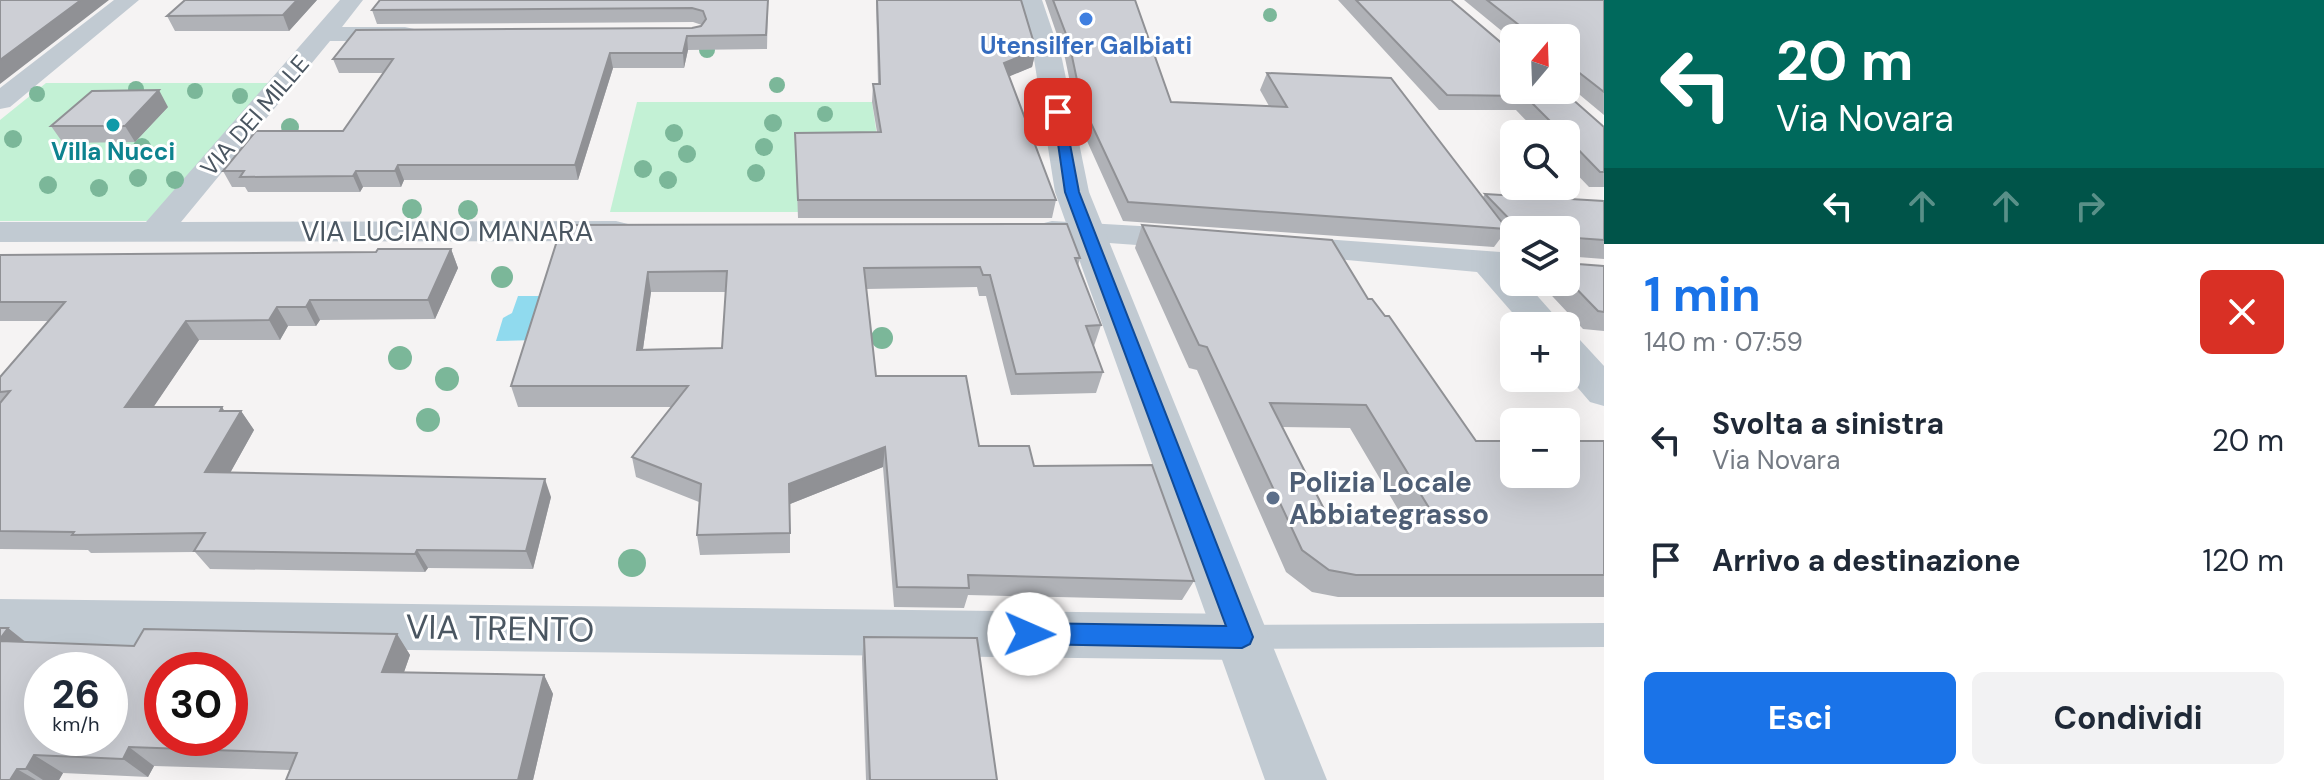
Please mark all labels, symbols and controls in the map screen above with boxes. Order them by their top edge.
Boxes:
marker: Utensilfer Galbiati [1077,10,1095,28]
north arrow [1500,24,1580,104]
map controls [1500,24,1580,488]
text: 20 m [1776,24,1913,97]
place label: Utensilfer Galbiati [980,30,1192,61]
icon: left [1644,32,1748,136]
street label: VIA DEI MILLE [193,49,316,183]
pin [1024,78,1092,146]
icon: arrive [1036,90,1080,134]
text: Via Novara [1776,95,1954,142]
marker: Villa Nucci [104,116,122,134]
button: search [1500,120,1580,200]
place label: Villa Nucci [51,136,175,167]
icon: left [1816,184,1860,228]
icon: ahead [1900,184,1944,228]
icon: ahead [1984,184,2028,228]
icon: right [2068,184,2112,228]
street label: VIA LUCIANO MANARA [301,213,593,250]
button: layers [1500,216,1580,296]
text: 1 min [1644,263,1761,326]
button: close [2200,270,2284,354]
button: + [1500,312,1580,392]
text: 140 m · 07:59 [1644,325,1803,359]
text: Svolta a sinistra [1712,404,1944,443]
button: − [1500,408,1580,488]
icon: left [1644,418,1688,462]
text: 20 m [2212,421,2284,460]
text: Via Novara [1712,443,1840,477]
place label: Polizia Locale Abbiategrasso [1289,464,1489,533]
marker: Polizia Locale Abbiategrasso [1264,489,1282,507]
icon: arrive [1644,538,1688,582]
text: Arrivo a destinazione [1712,541,2021,580]
text: 120 m [2202,541,2284,580]
position arrow [987,592,1071,676]
street label: VIA TRENTO [405,604,595,653]
speed limit sign: 30 [144,652,248,756]
text: 26 [52,668,100,720]
button: Esci [1644,672,1956,764]
button: Condividi [1972,672,2284,764]
text: km/h [52,711,100,737]

